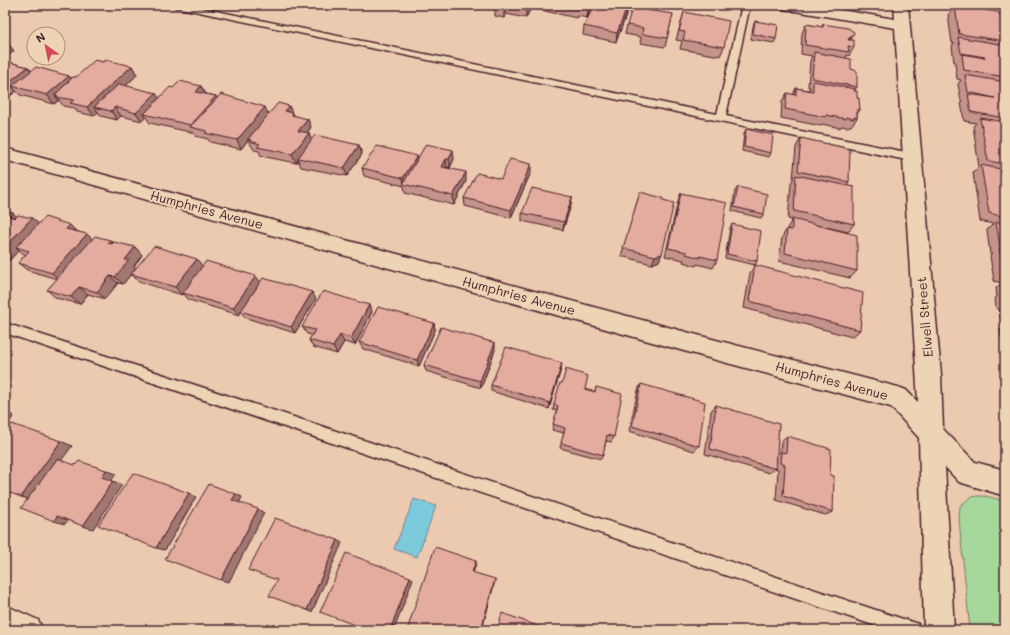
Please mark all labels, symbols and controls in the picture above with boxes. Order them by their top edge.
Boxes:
north arrow [26,26,66,66]
text: N [33,29,48,46]
street label: Humphries Avenue [149,186,265,232]
street label: Humphries Avenue [461,272,577,318]
street label: Elwell Street [912,276,936,358]
street label: Humphries Avenue [774,357,890,403]

